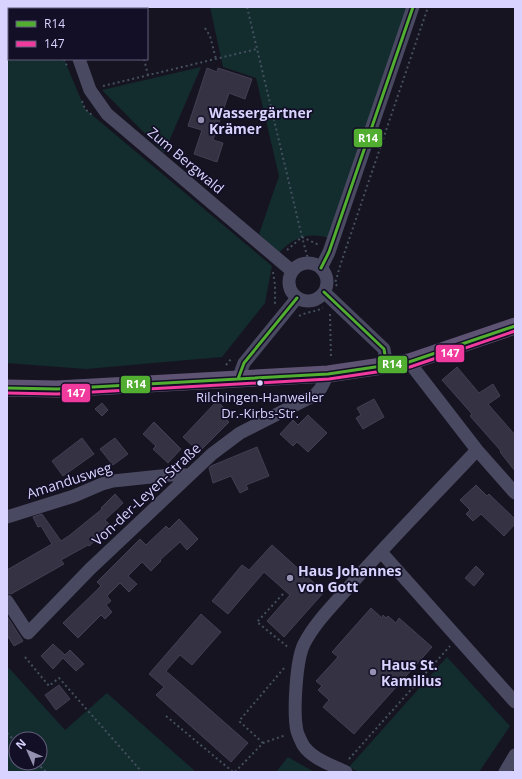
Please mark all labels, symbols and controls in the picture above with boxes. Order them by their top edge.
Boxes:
legend [8,8,148,60]
text: R14 [44,15,65,32]
text: 147 [44,35,65,52]
place label: Wassergärtner Krämer [209,103,313,138]
marker: Wassergärtner Krämer [196,115,206,125]
street label: Zum Bergwald [144,122,228,198]
line badge: R14 [353,128,383,148]
text: R14 [358,130,379,145]
line badge: 147 [435,344,465,363]
text: 147 [441,345,459,360]
line badge: R14 [377,355,408,374]
text: R14 [382,356,403,371]
line badge: R14 [120,375,151,394]
text: R14 [126,376,147,391]
marker: Rilchingen-Hanweiler Dr.-Kirbs-Str. [255,378,265,388]
line badge: 147 [61,383,91,403]
text: 147 [67,385,85,400]
place label: Rilchingen-Hanweiler Dr.-Kirbs-Str. [196,388,325,422]
street label: Von-der-Leyen-Straße [87,438,205,550]
street label: Amandusweg [24,457,114,503]
place label: Haus Johannes von Gott [298,561,402,596]
marker: Haus Johannes von Gott [285,573,295,583]
place label: Haus St. Kamilius [381,655,442,690]
marker: Haus St. Kamilius [368,667,378,677]
north arrow [8,731,48,771]
text: N [12,735,29,752]

